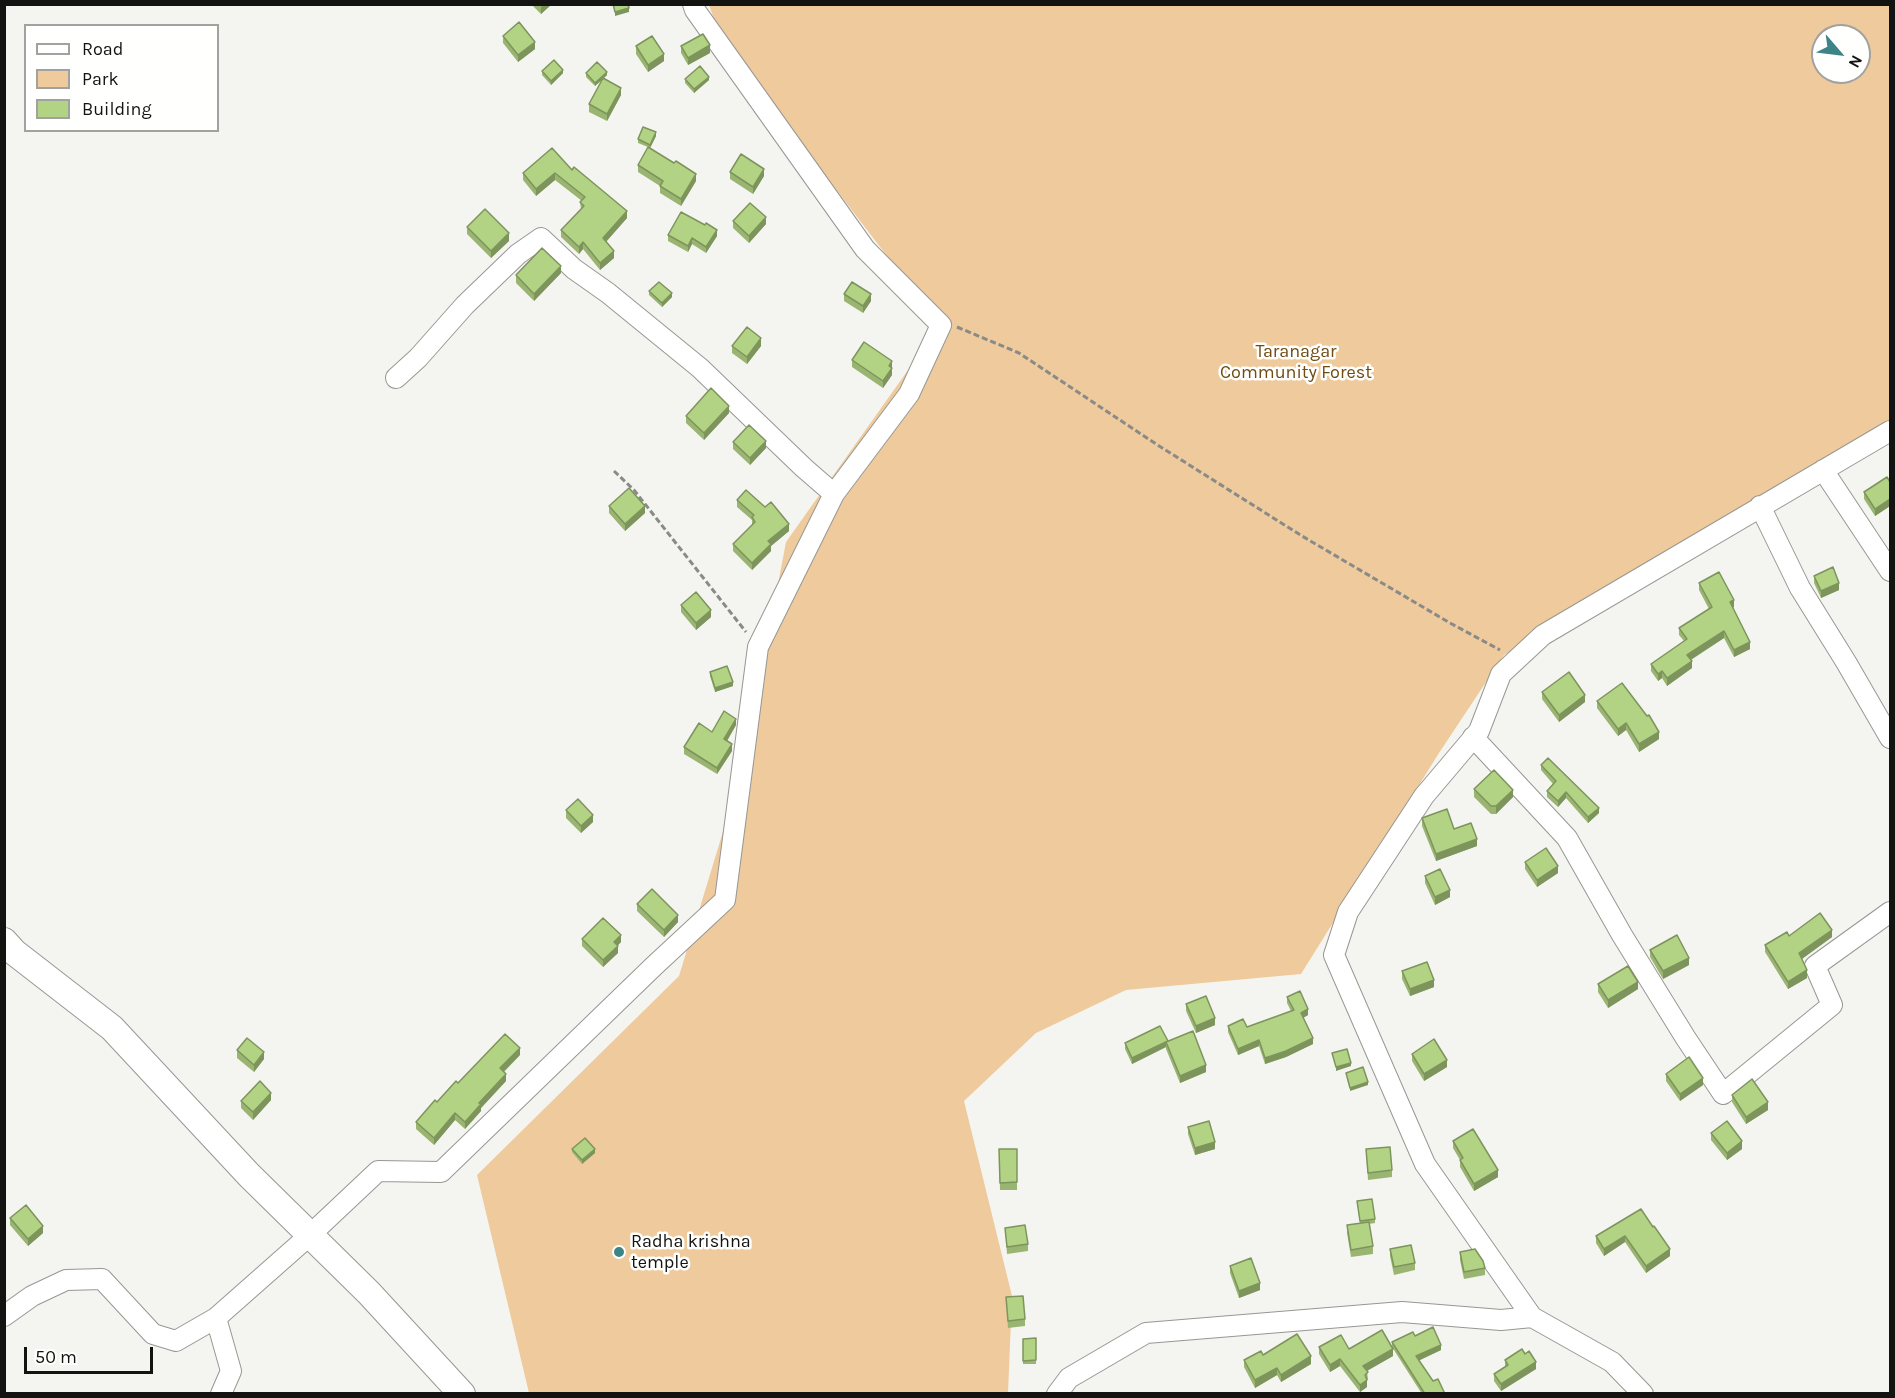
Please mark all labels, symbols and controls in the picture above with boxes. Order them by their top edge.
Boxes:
legend [24,24,219,132]
north arrow [1811,24,1871,84]
text: Road [82,38,123,60]
text: N [1844,52,1867,71]
text: Park [82,68,119,90]
text: Building [82,98,152,120]
park label: Taranagar Community Forest [1220,341,1372,384]
place label: Radha krishna temple [631,1231,751,1274]
marker: Radha krishna temple [612,1245,626,1259]
scale bar [27,1335,156,1373]
text: 50 m [35,1346,77,1368]

